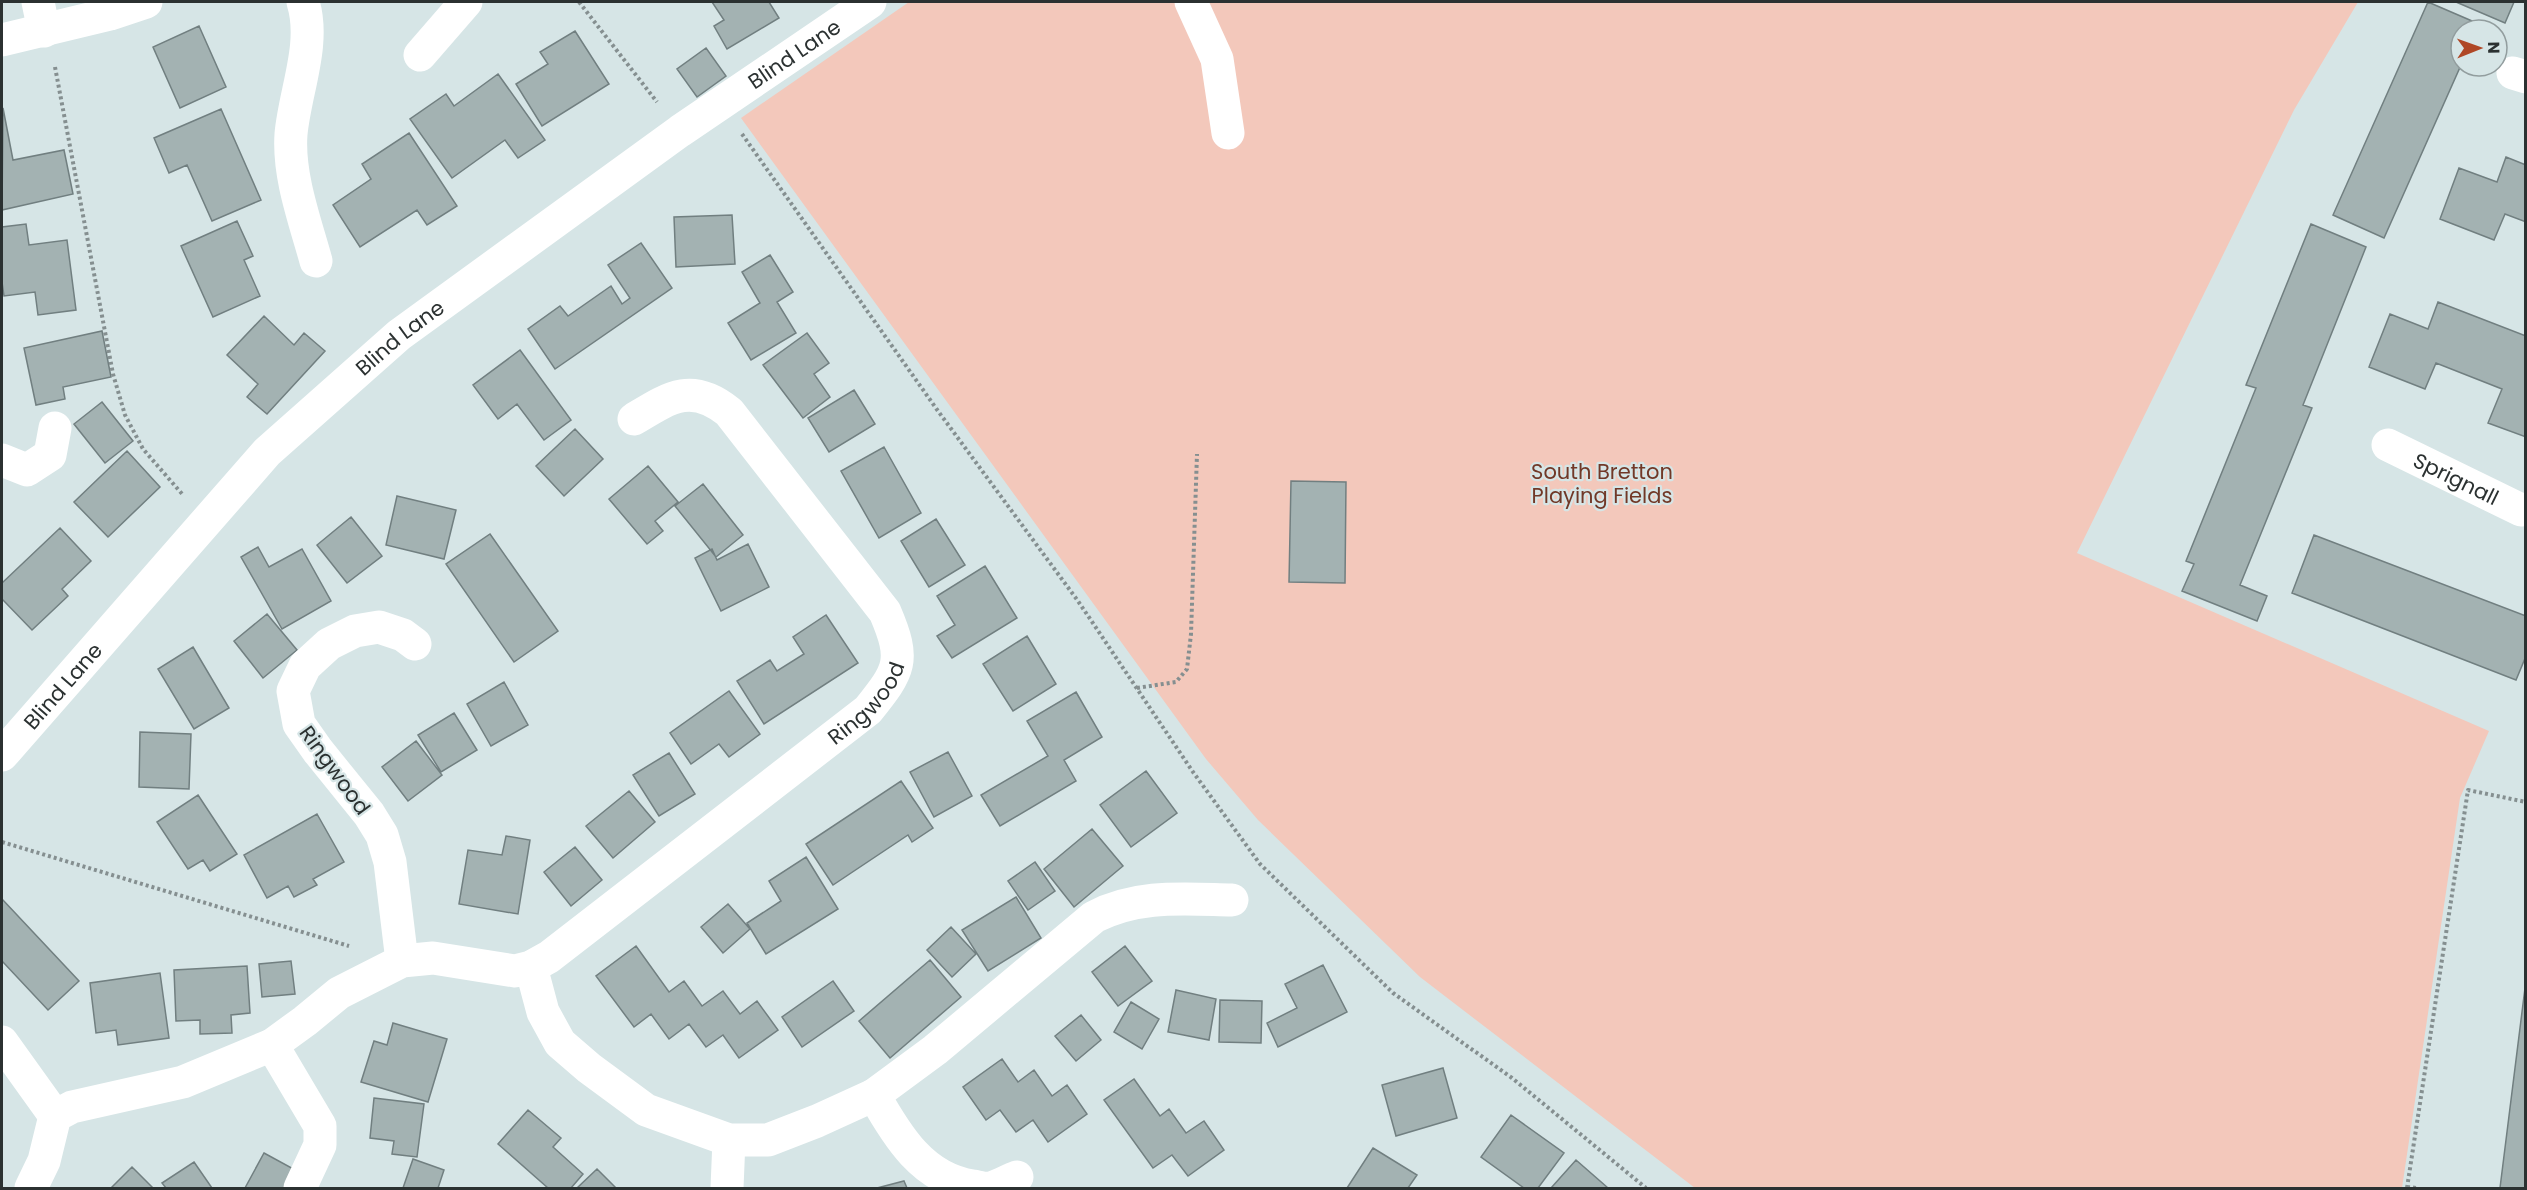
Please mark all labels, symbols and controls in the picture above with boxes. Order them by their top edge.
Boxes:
street label: Blind Lane [742,12,846,95]
north arrow [2449,18,2509,78]
text: N [2482,42,2505,54]
street label: Blind Lane [349,293,450,382]
street label: Sprignall [2409,445,2504,512]
park label: South Bretton Playing Fields [1531,457,1673,510]
street label: Blind Lane [17,636,108,735]
street label: Ringwood [821,658,911,751]
street label: Ringwood [293,719,377,821]

